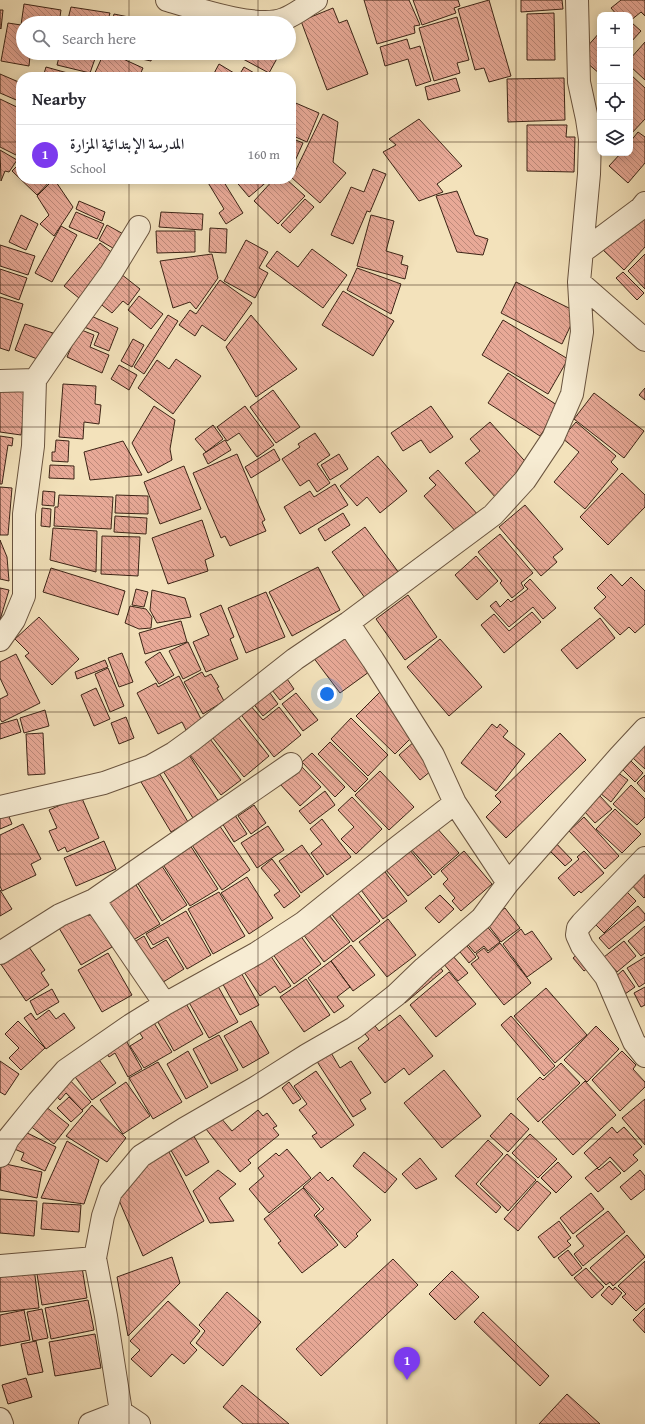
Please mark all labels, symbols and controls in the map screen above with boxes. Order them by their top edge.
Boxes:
map controls [597,12,633,156]
button: + [597,12,633,48]
search box [16,16,296,60]
icon: search [30,27,52,49]
text: Search here [62,28,136,49]
button: − [597,48,633,84]
button: locate [597,84,633,120]
text: Nearby [32,86,86,111]
button: layers [597,120,633,156]
text: المدرسة الإبتدائية المزارة [70,133,184,154]
text: 1 [42,145,48,164]
text: 160 m [248,145,280,164]
text: School [70,159,106,178]
your location [317,684,337,704]
pin: 1 [394,1347,420,1380]

